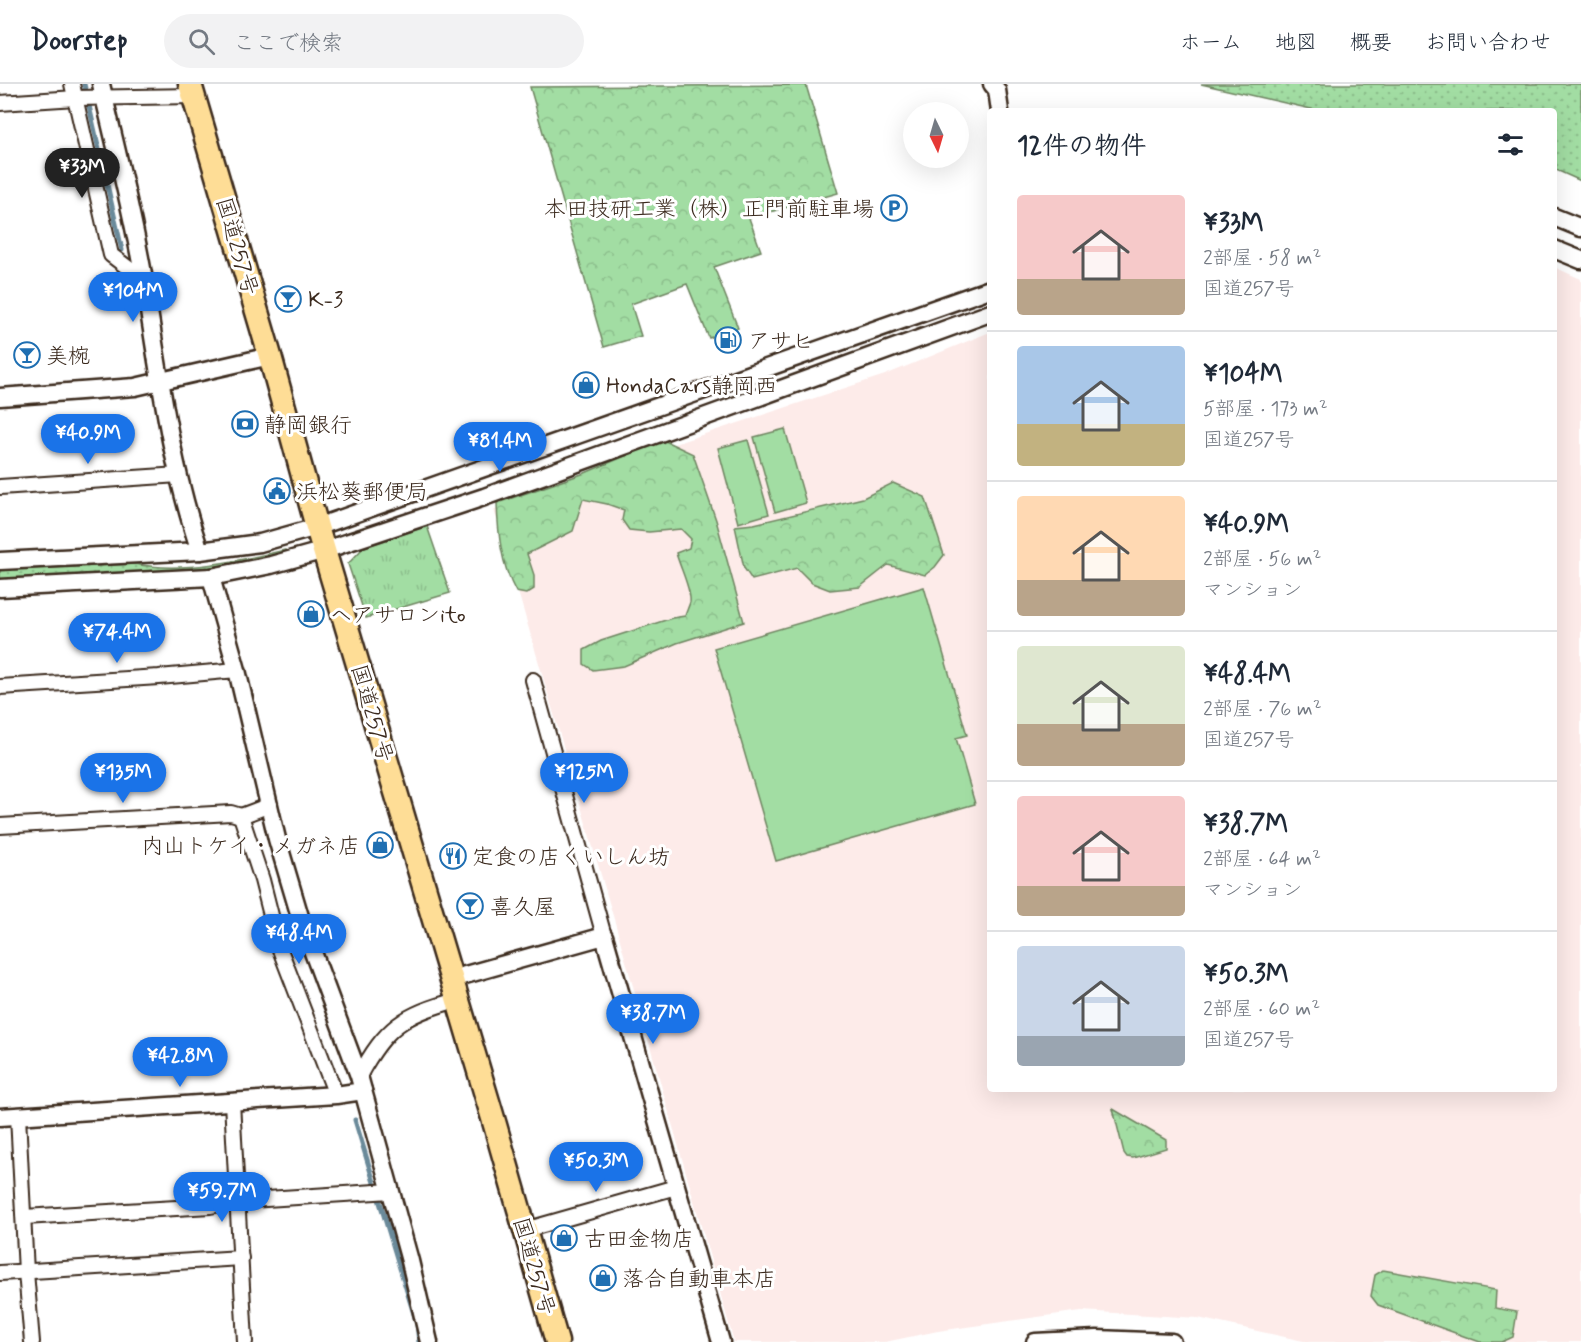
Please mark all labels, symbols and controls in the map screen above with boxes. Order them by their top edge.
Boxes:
search box [164,14,584,68]
text: Doorstep [30,23,128,60]
icon: search [185,25,218,58]
text: ホーム [1180,29,1242,57]
text: 地図 [1275,29,1317,57]
text: 概要 [1350,29,1392,57]
text: お問い合わせ [1425,29,1551,57]
text: ここで検索 [233,30,343,58]
north arrow [903,102,969,168]
map controls [903,102,969,168]
icon: filters [1494,128,1527,161]
text: 12件の物件 [1017,130,1146,164]
pin: ¥33M [46,148,118,199]
text: ¥33M [59,154,105,181]
parking icon: 本田技研工業（株）正門前駐車場 [879,193,909,223]
street label: 国道257号 [209,194,263,299]
place label: 本田技研工業（株）正門前駐車場 [544,196,874,224]
text: ¥33M [1203,207,1264,241]
icon: home [1065,219,1137,291]
text: 2部屋 · 58 m² [1203,245,1321,272]
pin: ¥104M [91,272,175,323]
text: 国道257号 [1203,276,1295,303]
text: ¥104M [102,278,164,305]
bar icon: K-3 [273,284,303,314]
place label: K-3 [308,287,343,315]
fuel station icon: アサヒ [713,325,743,355]
place label: アサヒ [748,328,814,356]
bar icon: 美椀 [12,340,42,370]
place label: 美椀 [46,343,90,371]
text: ¥104M [1203,358,1283,392]
shop icon: HondaCars静岡西 [571,370,601,400]
icon: home [1065,370,1137,442]
place label: HondaCars静岡西 [606,373,777,401]
text: 5部屋 · 173 m² [1203,396,1328,423]
bank icon: 静岡銀行 [230,409,260,439]
place label: 静岡銀行 [264,412,352,440]
pin: ¥40.9M [39,414,137,465]
text: ¥40.9M [55,420,121,447]
pin: ¥81.4M [451,422,549,473]
text: 国道257号 [1203,427,1295,454]
text: ¥81.4M [468,428,532,455]
public building icon: 浜松葵郵便局 [262,476,292,506]
place label: 浜松葵郵便局 [296,479,428,507]
text: ¥40.9M [1203,508,1289,542]
icon: home [1065,520,1137,592]
text: 2部屋 · 56 m² [1203,546,1321,573]
text: マンション [1203,577,1302,604]
shop icon: ヘアサロンito [296,599,326,629]
place label: ヘアサロンito [330,602,466,630]
pin: ¥74.4M [68,613,166,664]
text: ¥74.4M [82,619,152,646]
text: ¥48.4M [1203,658,1291,692]
street label: 国道257号 [344,661,398,766]
icon: home [1065,670,1137,742]
text: 2部屋 · 76 m² [1203,696,1322,723]
text: 国道257号 [1203,727,1295,754]
pin: ¥135M [81,753,165,804]
pin: ¥125M [542,753,626,804]
text: ¥135M [94,759,152,786]
text: ¥125M [554,759,614,786]
text: ¥38.7M [1203,808,1288,842]
icon: home [1065,820,1137,892]
shop icon: 内山トケイ・メガネ店 [365,830,395,860]
place label: 内山トケイ・メガネ店 [141,833,360,861]
restaurant icon: 定食の店くいしん坊 [438,841,468,871]
place label: 定食の店くいしん坊 [472,844,670,872]
text: 2部屋 · 64 m² [1203,846,1321,873]
text: マンション [1203,877,1302,904]
bar icon: 喜久屋 [455,891,485,921]
place label: 喜久屋 [490,894,556,922]
pin: ¥48.4M [250,914,348,965]
text: ¥48.4M [265,920,333,947]
text: ¥50.3M [1203,958,1288,992]
icon: home [1065,970,1137,1042]
pin: ¥38.7M [604,994,702,1045]
text: 2部屋 · 60 m² [1203,996,1320,1023]
text: ¥38.7M [620,1000,686,1027]
text: 国道257号 [1203,1027,1295,1054]
pin: ¥42.8M [131,1037,229,1088]
text: ¥42.8M [147,1043,213,1070]
pin: ¥50.3M [547,1142,645,1193]
text: ¥50.3M [563,1148,629,1175]
pin: ¥59.7M [173,1172,271,1223]
text: ¥59.7M [187,1178,257,1205]
street label: 国道257号 [506,1214,560,1319]
shop icon: 古田金物店 [549,1223,579,1253]
place label: 古田金物店 [584,1226,694,1254]
shop icon: 落合自動車本店 [588,1263,618,1293]
place label: 落合自動車本店 [622,1266,776,1294]

